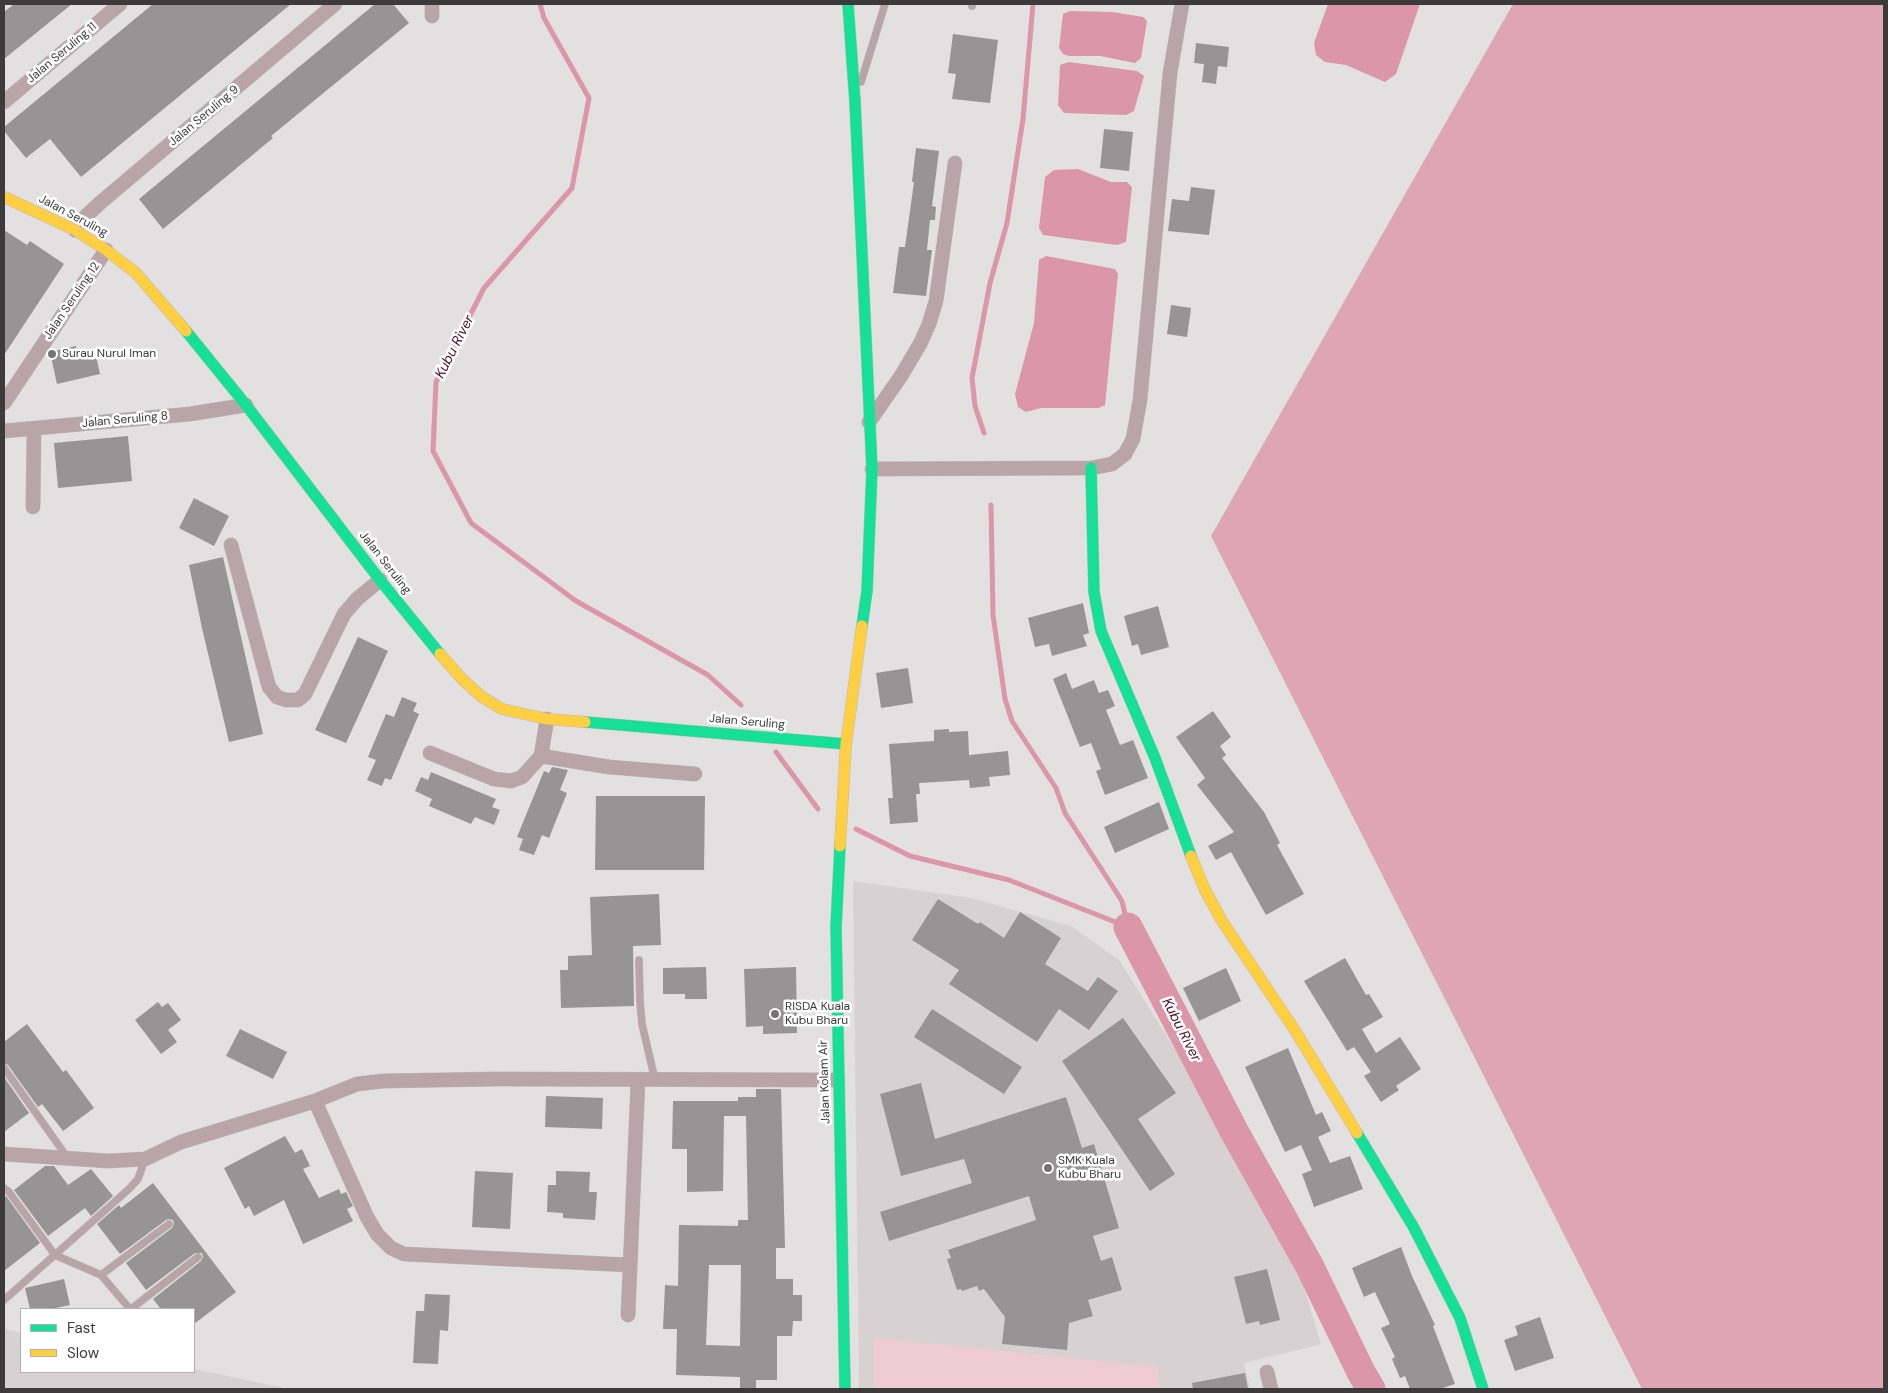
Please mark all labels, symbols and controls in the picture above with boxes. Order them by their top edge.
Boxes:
street label: Jalan Seruling 11 [24,20,100,86]
street label: Jalan Seruling 9 [166,83,242,149]
street label: Jalan Seruling [36,192,110,240]
street label: Jalan Seruling 12 [41,260,103,342]
water label: Kubu River [432,313,478,381]
place label: Surau Nurul Iman [62,347,156,361]
marker: Surau Nurul Iman [46,348,58,360]
street label: Jalan Seruling 8 [81,409,169,431]
street label: Jalan Seruling [356,529,414,597]
street label: Jalan Seruling [708,712,786,732]
water label: Kubu River [1158,996,1204,1064]
place label: RISDA Kuala Kubu Bharu [785,1000,850,1028]
marker: RISDA Kuala Kubu Bharu [769,1008,781,1020]
street label: Jalan Kolam Air [816,1040,834,1124]
place label: SMK Kuala Kubu Bharu [1058,1154,1121,1182]
marker: SMK Kuala Kubu Bharu [1042,1162,1054,1174]
legend [20,1308,195,1373]
text: Fast [67,1318,96,1338]
text: Slow [67,1343,99,1363]

